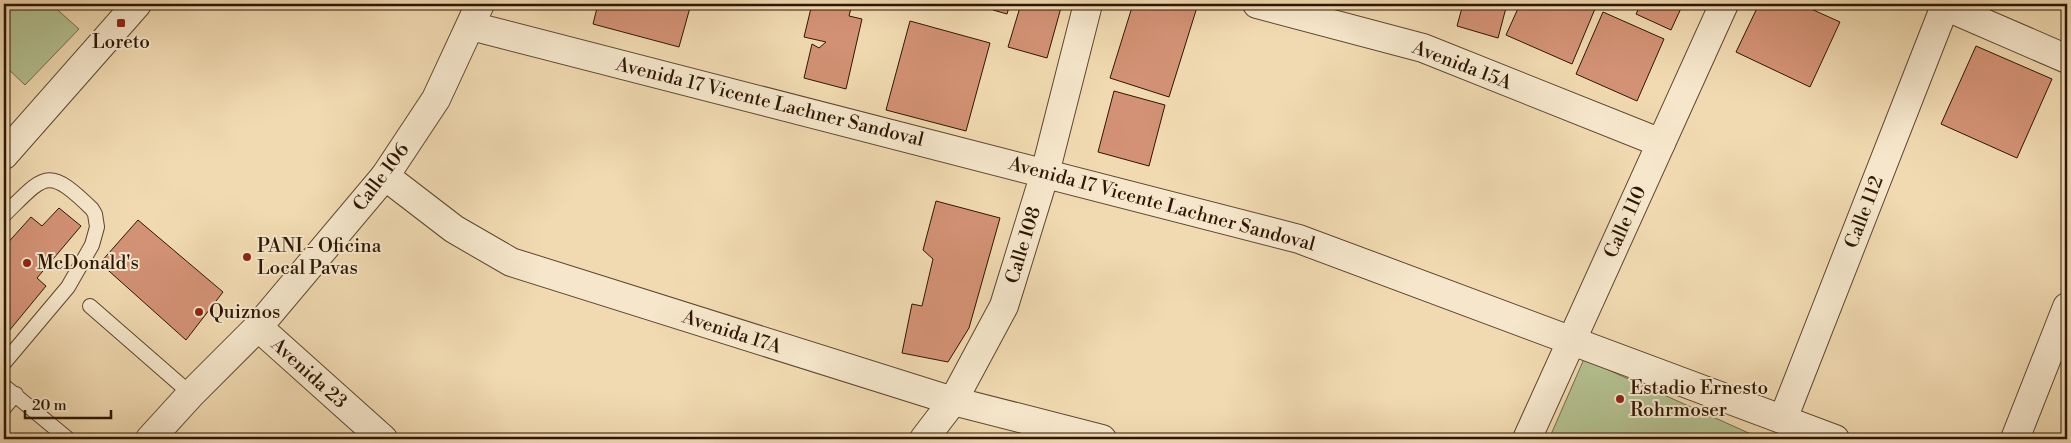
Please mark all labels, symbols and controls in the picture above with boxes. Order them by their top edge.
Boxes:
marker: Loreto [115,17,127,29]
place label: Loreto [92,30,150,54]
street label: Avenida 15A [1408,35,1516,95]
street label: Avenida 17 Vicente Lachner Sandoval [613,52,927,152]
street label: Calle 106 [348,138,414,216]
street label: Avenida 17 Vicente Lachner Sandoval [1005,151,1318,257]
street label: Calle 112 [1839,172,1889,252]
street label: Calle 110 [1598,182,1652,262]
street label: Calle 108 [1000,204,1046,286]
place label: PANI - Oficina Local Pavas [257,234,382,280]
place label: McDonald's [37,251,139,275]
marker: PANI - Oficina Local Pavas [241,251,253,263]
marker: McDonald's [21,257,33,269]
place label: Quiznos [209,300,280,324]
street label: Avenida 17A [679,304,785,360]
marker: Quiznos [193,306,205,318]
street label: Avenida 23 [265,332,352,413]
place label: Estadio Ernesto Rohrmoser [1630,376,1768,422]
scale bar [25,388,111,420]
marker: Estadio Ernesto Rohrmoser [1614,393,1626,405]
text: 20 m [32,396,67,415]

